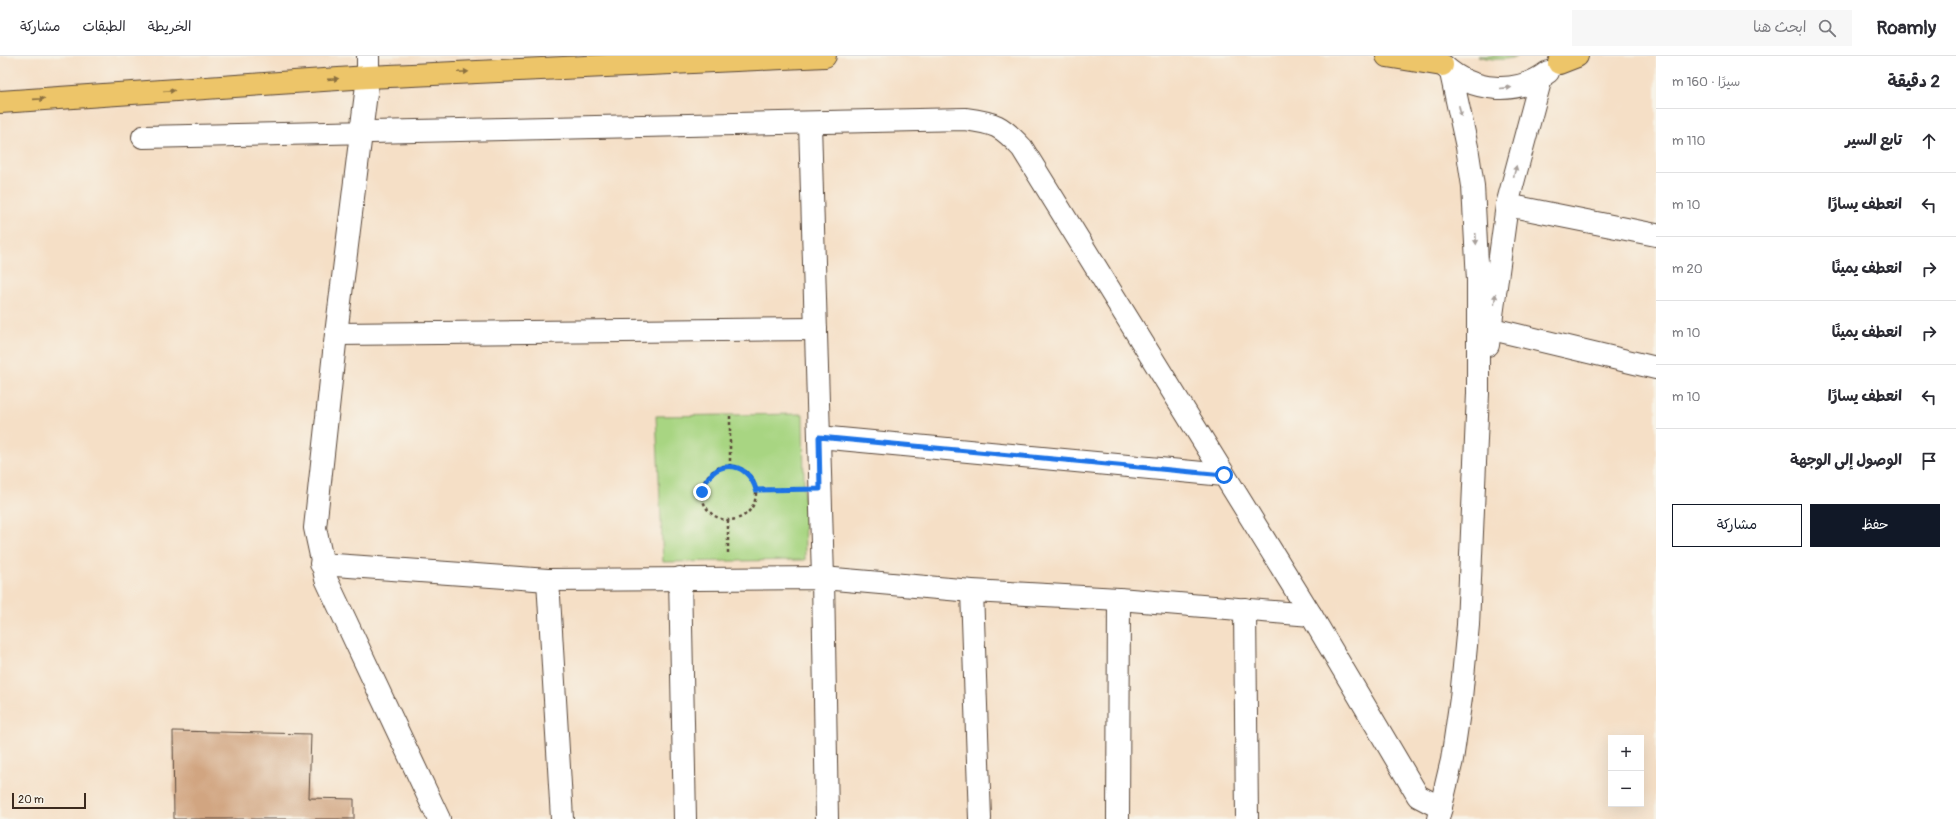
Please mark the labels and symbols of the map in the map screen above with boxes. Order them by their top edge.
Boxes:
one-way arrow [457,69,470,75]
one-way arrow [327,76,339,83]
one-way arrow [1500,85,1512,91]
one-way arrow [163,87,175,94]
one-way arrow [33,96,45,103]
one-way arrow [1457,104,1463,117]
one-way arrow [1512,165,1518,177]
one-way arrow [1472,233,1479,245]
one-way arrow [1492,293,1499,305]
route start [1215,466,1233,484]
route end [693,483,711,501]
scale bar [12,791,86,810]

